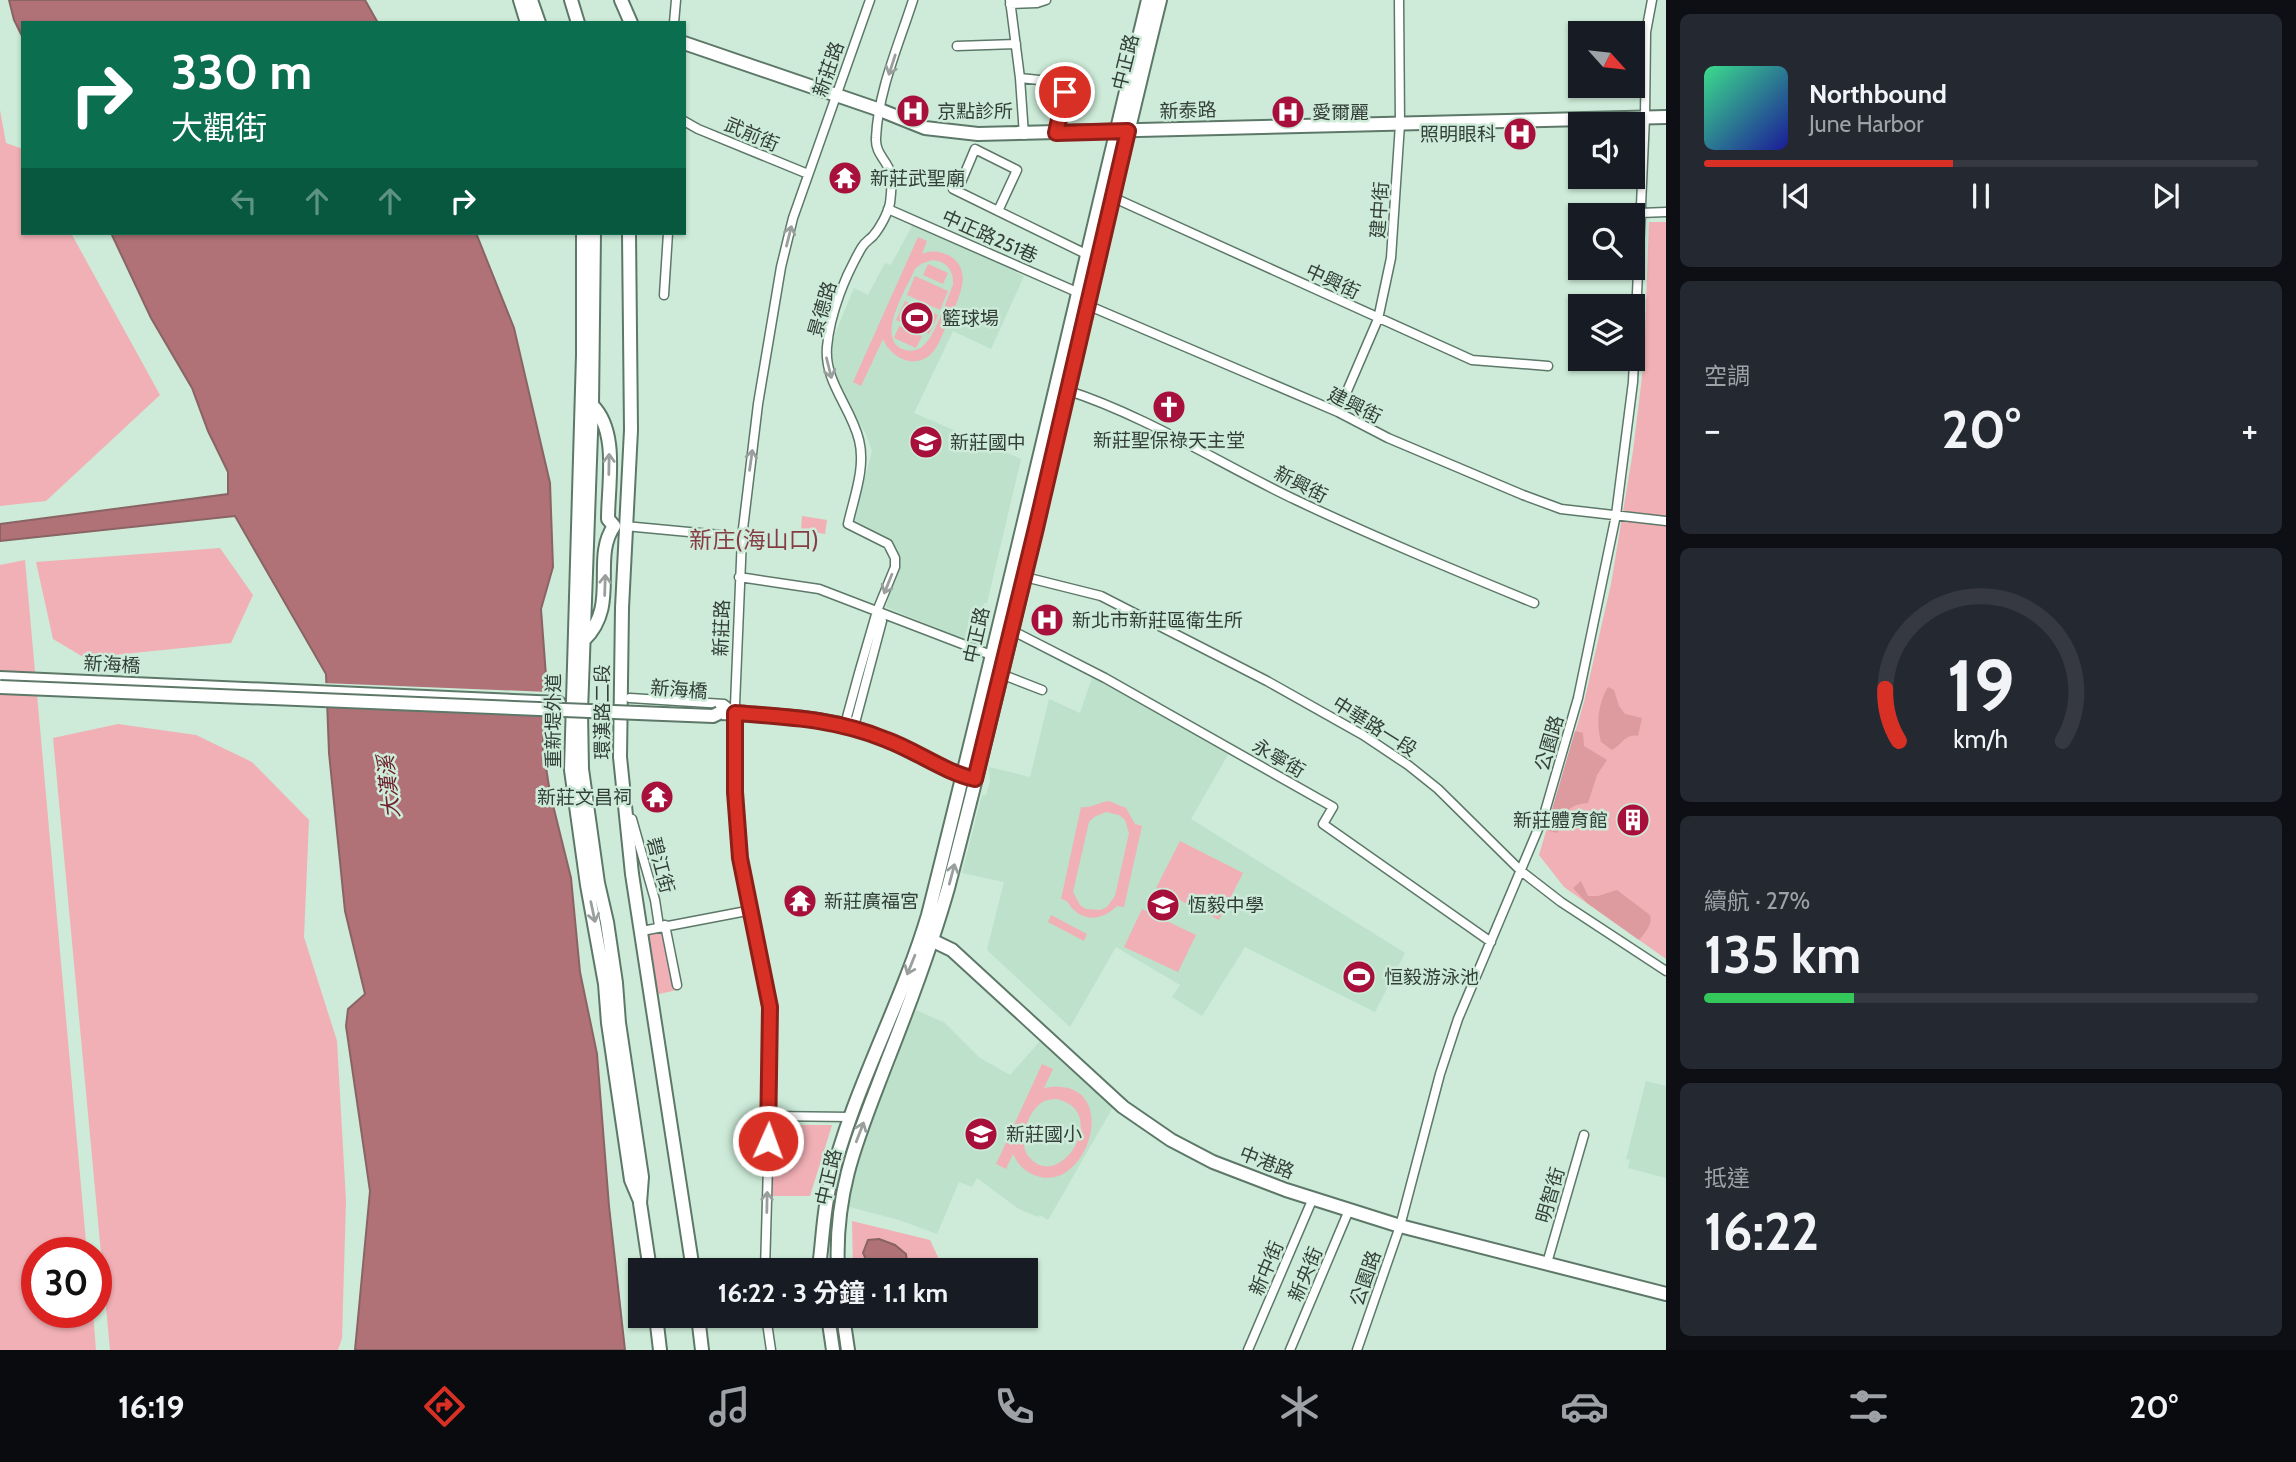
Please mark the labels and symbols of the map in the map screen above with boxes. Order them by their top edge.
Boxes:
north arrow [1568,21,1645,98]
street label: 中正路 [1107,32,1144,93]
street label: 新莊路 [808,38,849,100]
one-way arrow [885,54,898,76]
pin [1035,62,1095,122]
hospital icon: 京點診所 [894,92,932,130]
hospital icon: 愛爾麗 [1269,93,1307,131]
street label: 新泰路 [1159,98,1217,123]
place label: 京點診所 [937,100,1013,123]
place label: 愛爾麗 [1312,101,1369,124]
street label: 武前街 [721,113,783,156]
hospital icon: 照明眼科 [1501,115,1539,153]
place label: 照明眼科 [1420,123,1496,146]
temple icon: 新莊武聖廟 [826,159,864,197]
place label: 新莊武聖廟 [870,167,965,190]
street label: 建中街 [1366,181,1393,239]
street label: 中正路251巷 [938,205,1041,268]
one-way arrow [782,225,796,248]
street label: 中興街 [1302,259,1363,304]
street label: 景德路 [804,279,841,340]
sports icon: 籃球場 [898,299,936,337]
place label: 籃球場 [942,307,999,330]
one-way arrow [823,356,836,378]
street label: 建興街 [1324,383,1385,428]
church icon: 新莊聖保祿天主堂 [1150,388,1188,426]
school or university icon: 新莊國中 [907,423,945,461]
place label: 新莊聖保祿天主堂 [1093,429,1245,452]
place label: 新莊國中 [950,431,1026,454]
one-way arrow [745,449,758,472]
one-way arrow [602,453,616,476]
street label: 新興街 [1270,461,1331,508]
district label: 新庄(海山口) [689,526,819,554]
one-way arrow [880,573,893,595]
one-way arrow [598,574,611,597]
street label: 新莊路 [709,599,734,657]
hospital icon: 新北市新莊區衛生所 [1028,601,1066,639]
street label: 中正路 [959,605,994,665]
place label: 新北市新莊區衛生所 [1072,609,1243,632]
street label: 新海橋 [83,652,141,677]
street label: 環漢路二段 [591,664,614,760]
street label: 重新堤外道 [542,673,565,769]
street label: 新海橋 [650,676,708,703]
street label: 中華路一段 [1328,691,1421,761]
street label: 公園路 [1531,713,1568,774]
street label: 永寧街 [1248,734,1309,783]
water label: 大漢溪 [372,751,404,820]
temple icon: 新莊文昌祠 [638,778,676,816]
place label: 新莊文昌祠 [537,786,632,809]
building icon: 新莊體育館 [1614,801,1652,839]
place label: 新莊體育館 [1513,809,1608,832]
street label: 碧江街 [642,835,679,896]
one-way arrow [946,863,959,885]
temple icon: 新莊廣福宮 [781,882,819,920]
school or university icon: 恆毅中學 [1144,886,1182,924]
place label: 新莊廣福宮 [824,890,919,913]
place label: 恆毅中學 [1188,894,1264,917]
one-way arrow [586,900,600,923]
one-way arrow [903,953,916,975]
sports icon: 恒毅游泳池 [1340,958,1378,996]
place label: 恒毅游泳池 [1384,966,1479,989]
position arrow [731,1104,805,1178]
school or university icon: 新莊國小 [962,1115,1000,1153]
one-way arrow [855,1122,868,1143]
place label: 新莊國小 [1006,1123,1082,1146]
street label: 中港路 [1236,1142,1298,1183]
street label: 中正路 [811,1147,846,1207]
street label: 明智街 [1532,1165,1569,1226]
one-way arrow [760,1191,774,1214]
speed limit sign: 30 [21,1237,112,1328]
street label: 新中街 [1245,1237,1288,1299]
street label: 新央街 [1284,1243,1327,1305]
street label: 公園路 [1345,1247,1386,1309]

